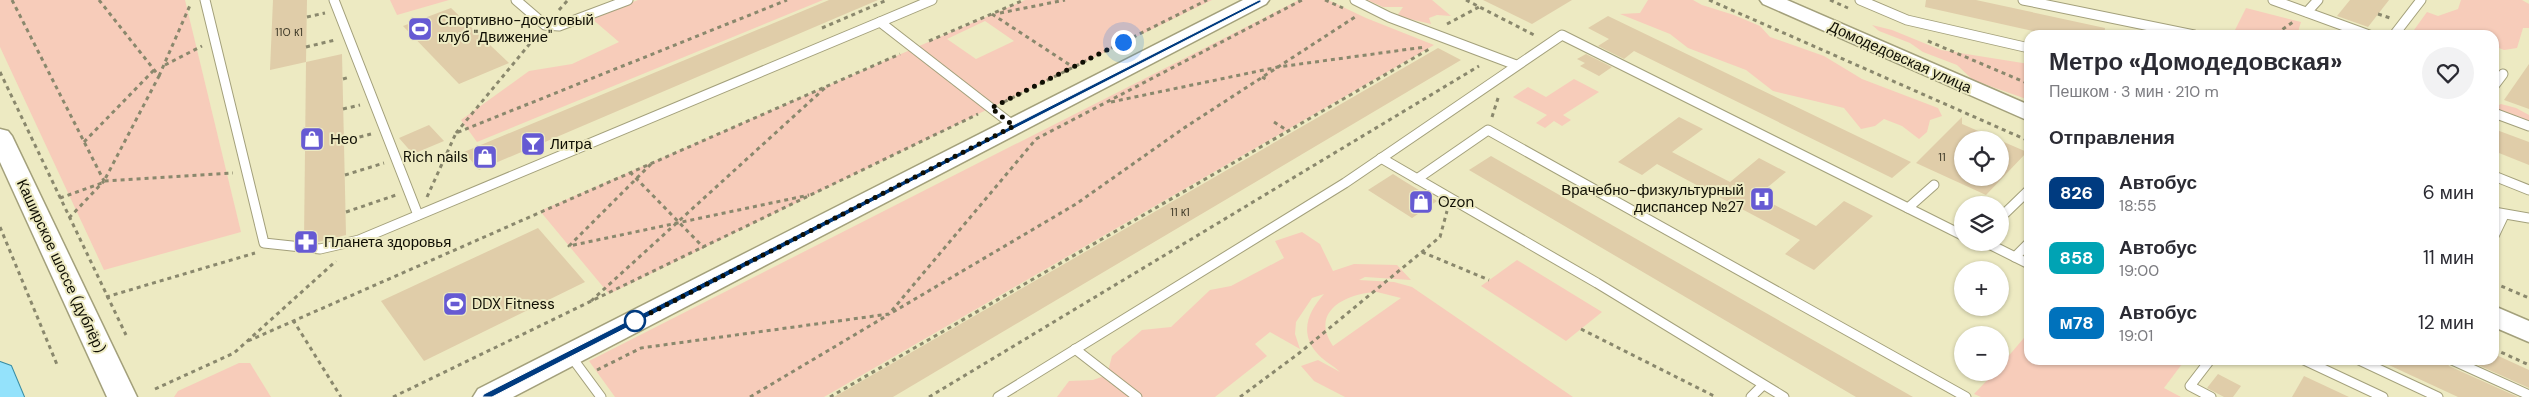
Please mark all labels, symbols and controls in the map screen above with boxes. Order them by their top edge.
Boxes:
place label: Спортивно-досуговый клуб "Движение" [438,10,594,47]
sports icon: Спортивно-досуговый клуб "Движение" [407,16,433,42]
street label: Домодедовская улица [1825,16,1975,98]
house number: 110 к1 [275,24,303,40]
your location [1111,30,1136,55]
text: Метро «Домодедовская» [2049,46,2343,77]
button: heart [2422,47,2474,99]
text: Пешком · 3 мин · 210 m [2049,81,2219,102]
text: Отправления [2049,125,2175,150]
shop icon: Нео [299,126,325,152]
place label: Нео [330,129,358,149]
bar icon: Литра [520,131,546,157]
map controls [1954,131,2009,381]
button: locate [1954,131,2009,186]
place label: Литра [550,134,592,154]
shop icon: Rich nails [472,144,498,170]
place label: Rich nails [403,147,468,167]
house number: 11 [1938,149,1946,165]
text: Автобус [2119,170,2197,195]
street label: Каширское шоссе (дублёр) [12,176,110,356]
place label: Врачебно-физкультурный диспансер №27 [1561,180,1744,217]
text: 6 мин [2423,180,2474,205]
text: 826 [2060,181,2093,205]
hospital icon: Врачебно-физкультурный диспансер №27 [1749,186,1775,212]
shop icon: Ozon [1408,189,1434,215]
place label: Ozon [1438,192,1474,212]
text: 18:55 [2119,195,2156,216]
button: layers [1954,196,2009,251]
house number: 11 к1 [1170,204,1190,220]
pharmacy icon: Планета здоровья [293,229,319,255]
place label: Планета здоровья [324,232,451,252]
text: Автобус [2119,235,2197,260]
text: 11 мин [2423,245,2474,270]
text: 858 [2060,246,2093,270]
text: 19:00 [2119,260,2159,281]
button: + [1954,261,2009,316]
sports icon: DDX Fitness [442,291,468,317]
place label: DDX Fitness [472,294,555,314]
text: Автобус [2119,300,2197,325]
unlabelled marker [624,310,646,332]
text: 12 мин [2418,310,2474,335]
text: м78 [2059,311,2094,335]
text: 19:01 [2119,325,2153,346]
button: − [1954,326,2009,381]

